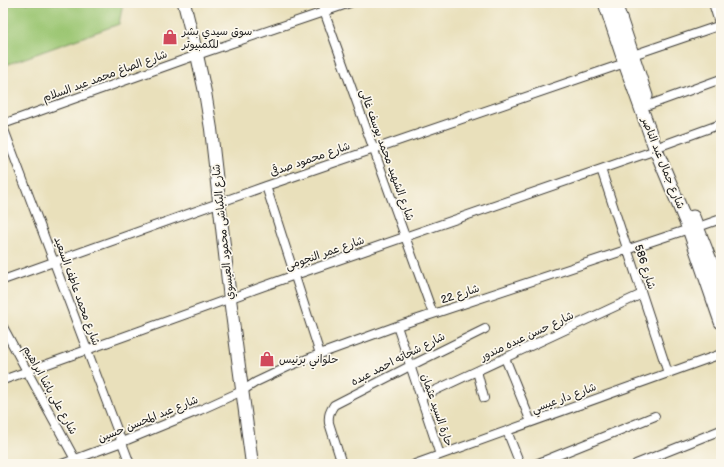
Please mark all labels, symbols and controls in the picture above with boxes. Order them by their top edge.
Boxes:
place label: سوق سيدي بشر للكمبيوتر [181,25,252,52]
shop icon: سوق سيدي بشر للكمبيوتر [161,28,179,46]
street label: شارع الصاغ محمد عبد السلام [41,47,170,107]
street label: شارع الشهيد محمد يوسف غالى [355,87,417,223]
street label: شارع جمال عبد الناصر [636,114,687,212]
street label: شارع محمود صدقى [268,138,353,181]
street label: شارع البكباشى محمود العيسوي [209,163,239,300]
street label: شارع عمر النجومى [284,233,367,274]
street label: شارع محمد عاطف السعيد [49,235,103,348]
street label: شارع 586 [630,243,658,292]
street label: شارع 22 [439,282,482,308]
street label: شارع حسن عبده مندور [477,309,577,366]
street label: شارع شحاته احمد عبده [349,330,448,390]
street label: شارع على باشا ابراهيم [18,343,80,438]
shop icon: حلواني برنيس [258,350,276,368]
place label: حلواني برنيس [279,353,338,370]
street label: حارة السيد عثمان [418,372,456,448]
street label: شارع دار عيسي [530,380,599,419]
street label: شارع عبد المحسن حسين [96,393,201,447]

